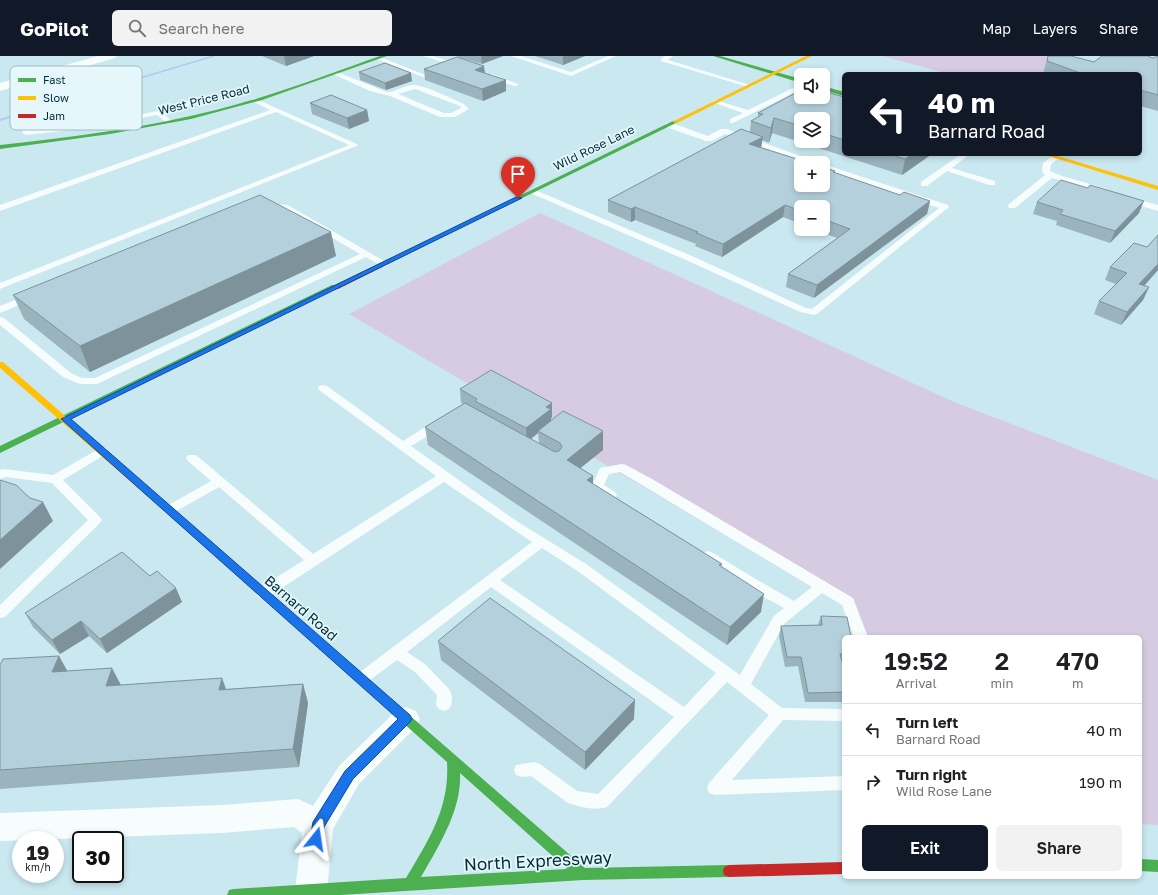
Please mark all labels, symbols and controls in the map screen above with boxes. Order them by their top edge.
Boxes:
search box [112,10,392,46]
text: GoPilot [20,17,88,40]
icon: search [126,17,148,39]
text: Search here [158,19,244,37]
text: Map [982,20,1011,37]
text: Layers [1033,20,1077,37]
text: Share [1099,20,1138,37]
legend [10,66,142,130]
map controls [794,68,830,236]
button: sound [794,68,830,104]
text: Fast [43,73,66,86]
street label: West Price Road [157,81,251,118]
text: 40 m [928,86,995,119]
icon: left [862,88,914,140]
text: Slow [43,91,69,104]
text: Jam [43,109,65,122]
button: layers [794,112,830,148]
text: Barnard Road [928,120,1045,142]
street label: Wild Rose Lane [551,121,637,174]
button: + [794,156,830,192]
pin [501,157,535,198]
icon: arrive [507,163,529,185]
button: − [794,200,830,236]
street label: Barnard Road [261,571,341,644]
text: 19:52 [885,646,948,675]
text: 2 [995,646,1009,675]
text: 470 [1056,646,1099,675]
text: Arrival [896,675,937,691]
text: min [990,675,1013,691]
text: m [1072,675,1083,691]
text: Turn left [896,713,958,731]
icon: left [862,719,884,741]
text: 40 m [1087,721,1122,739]
text: Barnard Road [896,731,981,747]
text: Turn right [896,765,967,783]
icon: right [862,771,884,793]
text: 190 m [1079,773,1122,791]
text: Wild Rose Lane [896,783,992,799]
position arrow [295,818,337,860]
button: Exit [862,825,988,871]
button: Share [996,825,1122,871]
speed limit sign: 30 [72,831,124,883]
text: 19 [26,840,49,864]
street label: North Expressway [463,846,613,875]
text: km/h [25,861,51,873]

